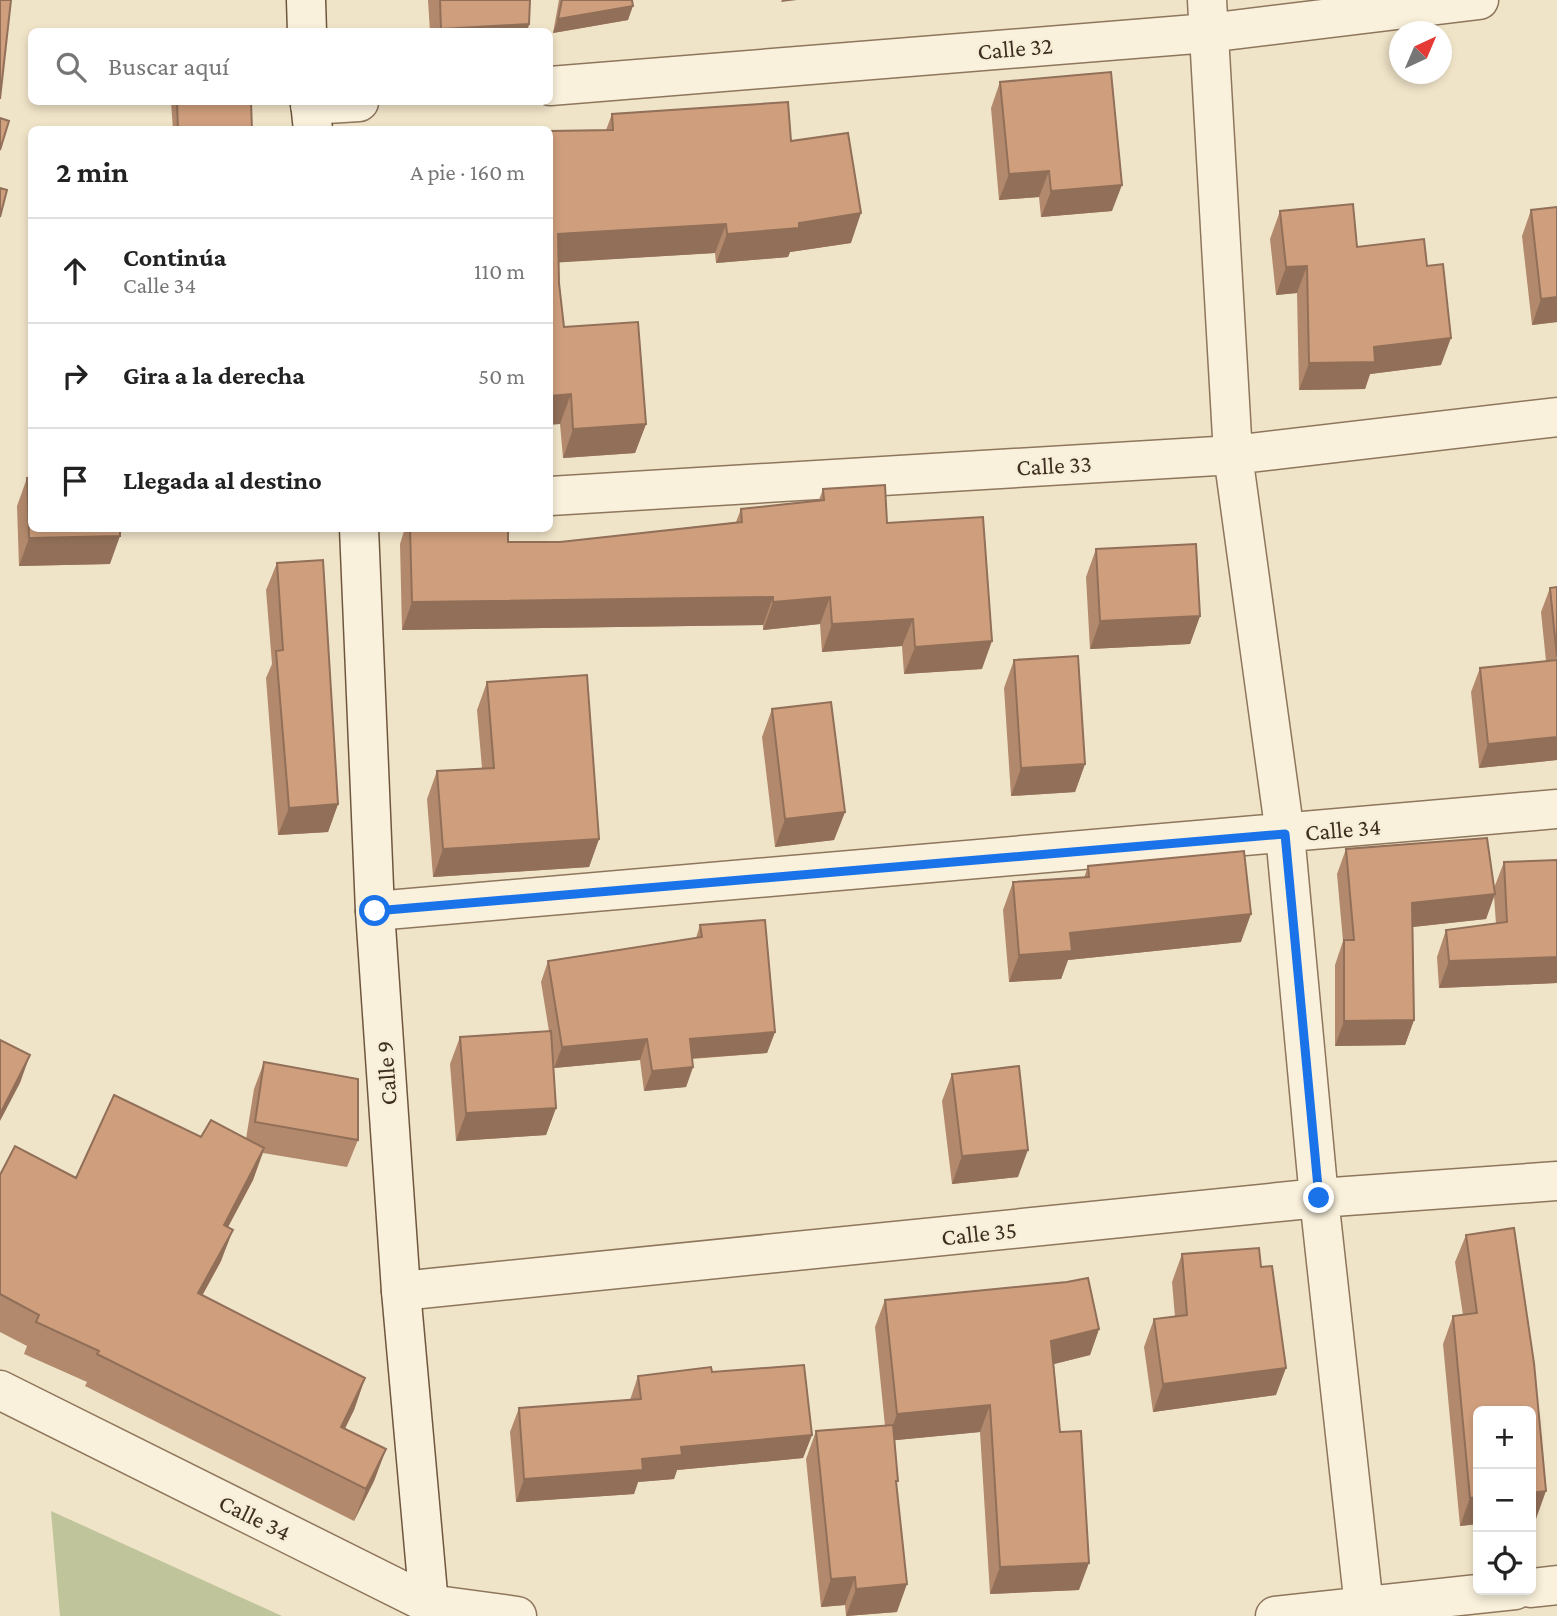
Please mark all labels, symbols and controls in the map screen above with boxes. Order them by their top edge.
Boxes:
north arrow [1389,21,1452,84]
search box [28,28,553,105]
street label: Calle 32 [976,31,1054,65]
icon: search [52,48,90,86]
text: Buscar aquí [108,52,229,81]
text: 2 min [56,155,128,188]
text: A pie · 160 m [410,159,525,185]
text: Continúa [123,243,226,272]
icon: ahead [56,252,94,290]
text: 110 m [474,258,525,284]
text: Calle 34 [123,272,196,298]
icon: right [56,357,94,395]
text: Gira a la derecha [123,361,305,390]
text: 50 m [478,363,525,389]
street label: Calle 33 [1016,450,1092,480]
icon: arrive [56,462,94,500]
text: Llegada al destino [123,466,322,495]
street label: Calle 34 [1304,812,1382,846]
route start [359,895,390,926]
street label: Calle 9 [370,1040,402,1106]
route end [1303,1182,1334,1213]
street label: Calle 35 [940,1216,1018,1250]
map controls [1473,1406,1536,1595]
button: + [1473,1406,1536,1469]
button: − [1473,1469,1536,1532]
street label: Calle 34 [215,1488,295,1546]
button: locate [1473,1532,1536,1595]

